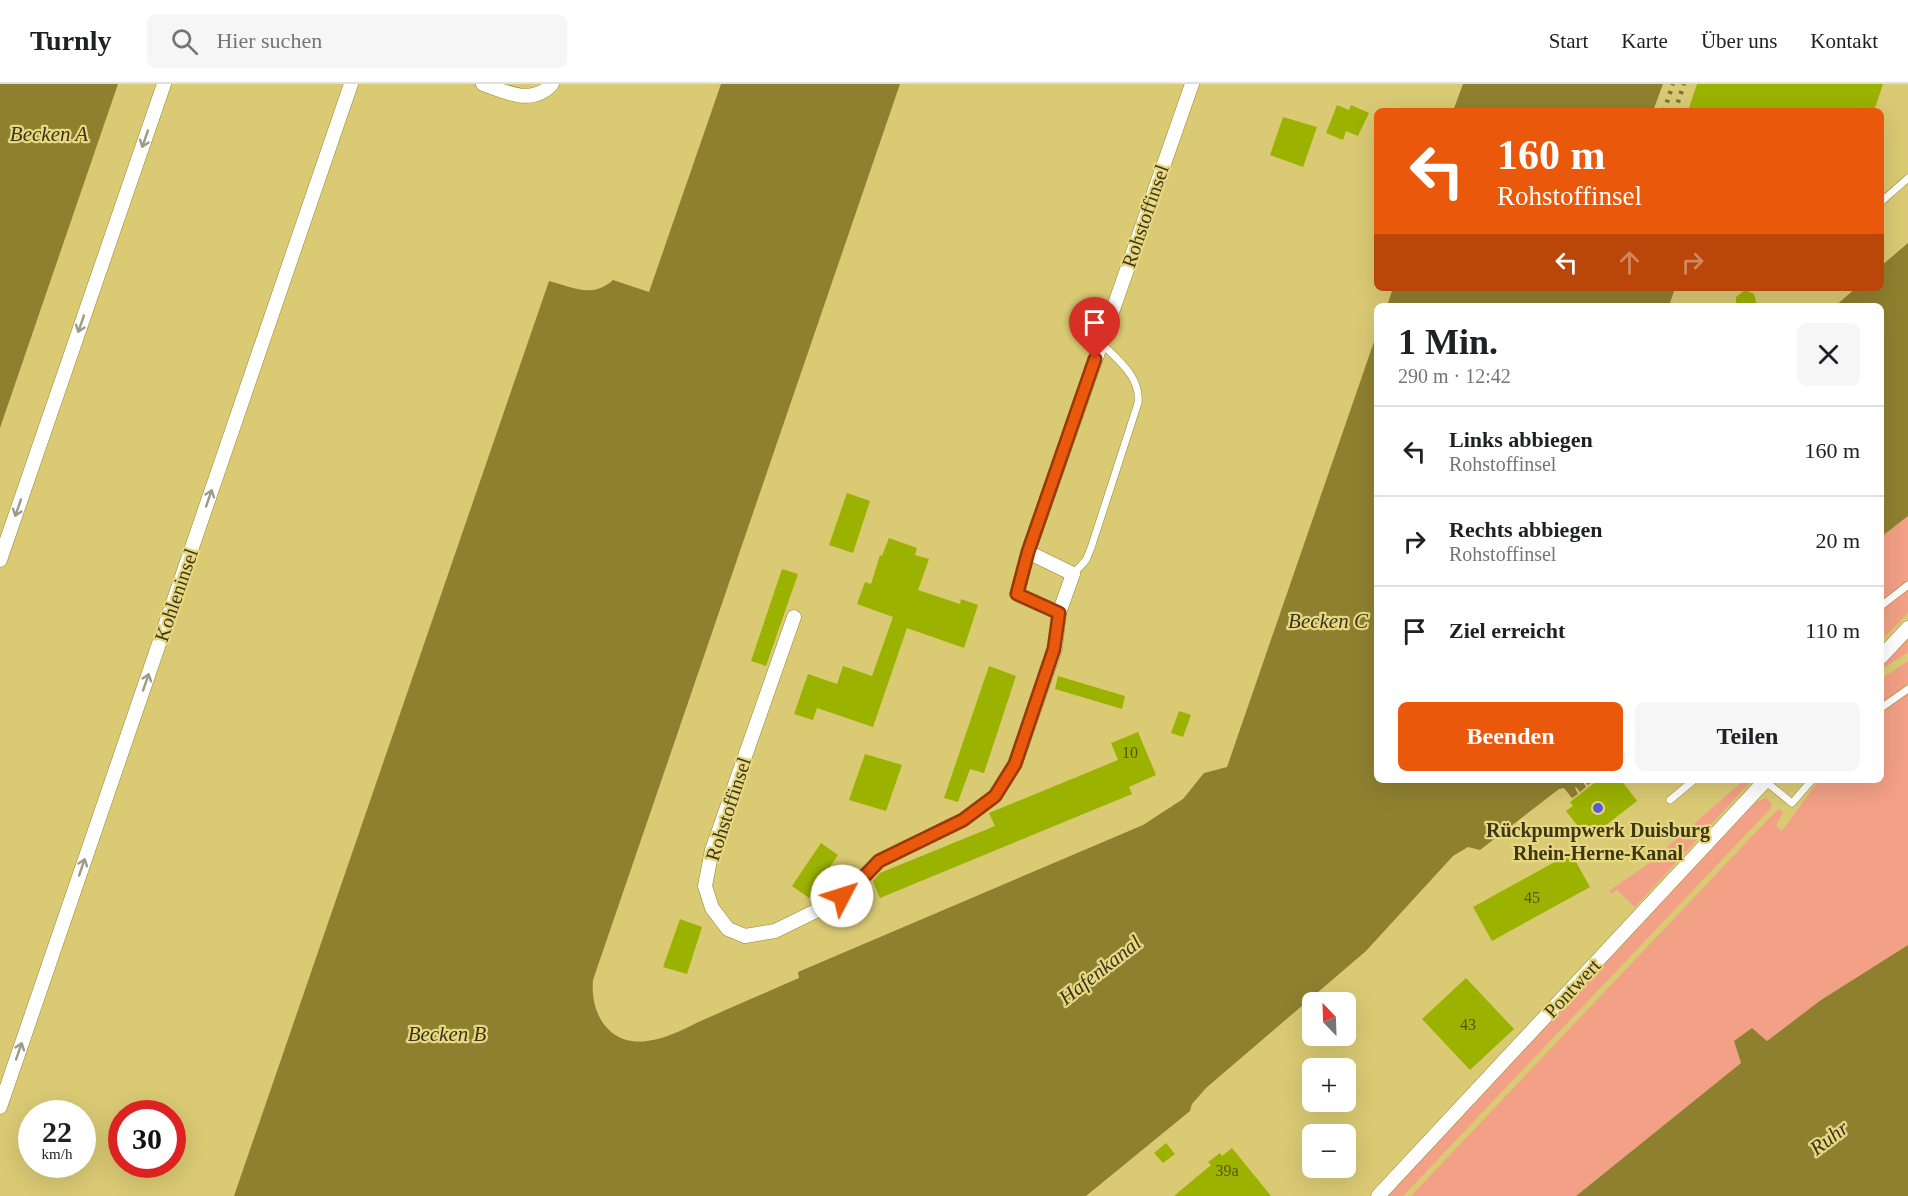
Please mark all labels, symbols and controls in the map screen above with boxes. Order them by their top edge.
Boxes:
search box [147,14,567,68]
text: Turnly [30,25,111,56]
icon: search [168,25,201,58]
text: Hier suchen [216,28,322,53]
text: Start [1549,29,1588,53]
text: Karte [1621,29,1668,53]
text: Über uns [1701,29,1777,53]
text: Kontakt [1810,29,1878,53]
water label: Becken A [10,122,88,146]
one-way arrow [138,129,149,148]
icon: left [1398,132,1476,210]
text: 160 m [1497,132,1606,178]
street label: Rohstoffinsel [1117,161,1173,270]
text: Rohstoffinsel [1497,181,1642,211]
icon: left [1550,246,1583,279]
icon: ahead [1613,246,1646,279]
icon: right [1676,246,1709,279]
pin [1069,297,1120,359]
icon: arrive [1078,306,1111,339]
one-way arrow [75,314,86,333]
text: 1 Min. [1398,322,1498,362]
button: close [1797,323,1860,386]
text: 290 m · 12:42 [1398,365,1511,387]
text: Links abbiegen [1449,427,1593,452]
icon: left [1398,435,1431,468]
text: 160 m [1804,438,1860,463]
text: Rohstoffinsel [1449,453,1556,475]
one-way arrow [204,489,215,508]
one-way arrow [11,498,22,517]
text: Rechts abbiegen [1449,517,1602,542]
icon: right [1398,525,1431,558]
text: 20 m [1815,528,1860,553]
text: Rohstoffinsel [1449,543,1556,565]
street label: Kohleninsel [150,545,202,644]
water label: Becken C [1288,609,1369,633]
icon: arrive [1398,615,1431,648]
text: Ziel erreicht [1449,618,1565,643]
text: 110 m [1805,618,1860,643]
one-way arrow [141,674,152,692]
button: Beenden [1398,702,1623,771]
button: Teilen [1635,702,1860,771]
house number: 10 [1122,744,1138,761]
street label: Rohstoffinsel [701,754,755,863]
marker: Rückpumpwerk Duisburg Rhein-Herne-Kanal [1591,801,1605,815]
place label: Rückpumpwerk Duisburg Rhein-Herne-Kanal [1486,819,1710,864]
one-way arrow [78,858,89,877]
position arrow [810,864,874,928]
house number: 45 [1524,889,1540,906]
water label: Hafenkanal [1053,930,1146,1010]
street label: Pontwert [1539,954,1605,1022]
north arrow [1302,992,1356,1046]
map controls [1302,992,1356,1178]
house number: 43 [1460,1016,1476,1033]
water label: Becken B [408,1022,487,1046]
one-way arrow [14,1042,25,1061]
button: + [1302,1058,1356,1112]
speed limit sign: 30 [108,1100,186,1178]
text: 22 [42,1115,72,1148]
water label: Ruhr [1804,1115,1854,1161]
button: − [1302,1124,1356,1178]
text: km/h [42,1146,72,1162]
house number: 39a [1215,1162,1239,1179]

